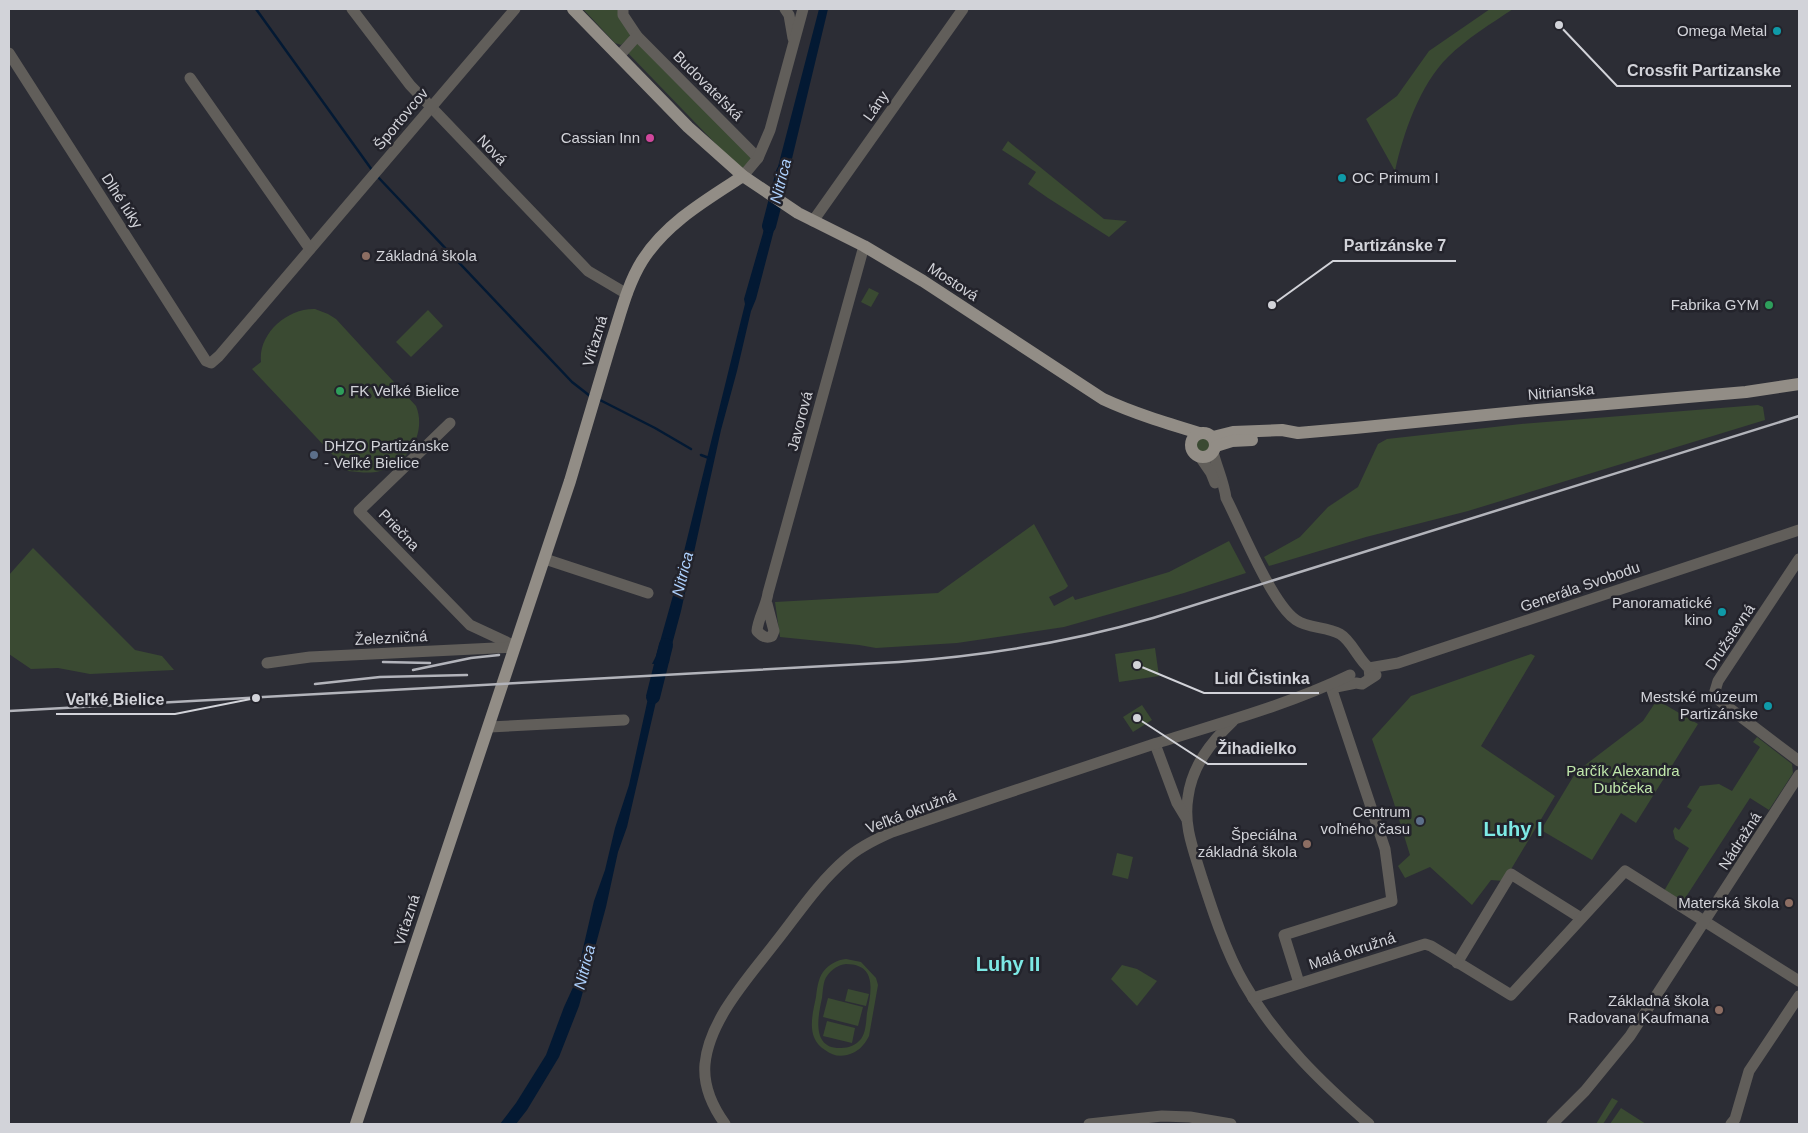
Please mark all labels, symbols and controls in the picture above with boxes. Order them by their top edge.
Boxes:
place label: Omega Metal [1677,22,1767,39]
marker: Omega Metal [1771,25,1783,37]
street label: Budovateľská [670,47,747,124]
callout: Crossfit Partizanske [1617,55,1791,86]
text: Crossfit Partizanske [1627,62,1781,79]
street label: Športovcov [370,84,432,153]
street label: Lány [859,87,892,124]
place label: Cassian Inn [561,129,640,146]
street label: Nová [474,131,511,169]
marker: Cassian Inn [644,132,656,144]
water label: Nitrica [767,157,794,205]
place label: OC Primum I [1352,169,1439,186]
street label: Dlhé lúky [98,170,147,232]
marker: OC Primum I [1336,172,1348,184]
callout: Partizánske 7 [1333,230,1456,261]
text: Partizánske 7 [1344,237,1446,254]
place label: Základná škola [376,247,478,264]
marker: Základná škola [360,250,372,262]
street label: Mostová [925,259,982,305]
place label: Fabrika GYM [1671,296,1759,313]
marker: Fabrika GYM [1763,299,1775,311]
street label: Víťazná [579,313,610,368]
street label: Nitrianska [1527,380,1596,403]
place label: FK Veľké Bielice [350,382,459,399]
marker: FK Veľké Bielice [334,385,346,397]
street label: Javorová [783,389,816,452]
place label: DHZO Partizánske - Veľké Bielice [324,437,449,471]
marker: DHZO Partizánske - Veľké Bielice [308,449,320,461]
street label: Priečna [376,505,424,554]
water label: Nitrica [669,550,696,598]
street label: Generála Svobodu [1518,558,1642,615]
place label: Panoramatické kino [1612,594,1712,628]
street label: Družstevná [1701,600,1758,673]
marker: Panoramatické kino [1716,606,1728,618]
street label: Železničná [354,627,428,648]
callout: Lidl Čistinka [1204,662,1319,693]
text: Lidl Čistinka [1214,669,1310,687]
callout: Veľké Bielice [56,683,175,714]
place label: Mestské múzeum Partizánske [1640,688,1758,722]
text: Veľké Bielice [66,691,164,708]
marker: Mestské múzeum Partizánske [1762,700,1774,712]
callout: Žihadielko [1208,733,1307,764]
text: Žihadielko [1217,739,1297,757]
park label: Parčík Alexandra Dubčeka [1566,762,1680,796]
street label: Veľká okružná [863,786,959,837]
place label: Centrum voľného času [1321,803,1410,837]
street label: Nádražná [1715,808,1765,873]
marker: Centrum voľného času [1414,815,1426,827]
district label: Luhy I [1484,818,1542,840]
place label: Špeciálna základná škola [1198,826,1298,860]
marker: Špeciálna základná škola [1301,838,1313,850]
street label: Víťazná [390,892,423,947]
place label: Materská škola [1678,894,1780,911]
marker: Materská škola [1783,897,1795,909]
street label: Malá okružná [1306,928,1398,973]
water label: Nitrica [571,943,598,991]
district label: Luhy II [976,953,1040,975]
place label: Základná škola Radovana Kaufmana [1568,992,1710,1026]
marker: Základná škola Radovana Kaufmana [1713,1004,1725,1016]

